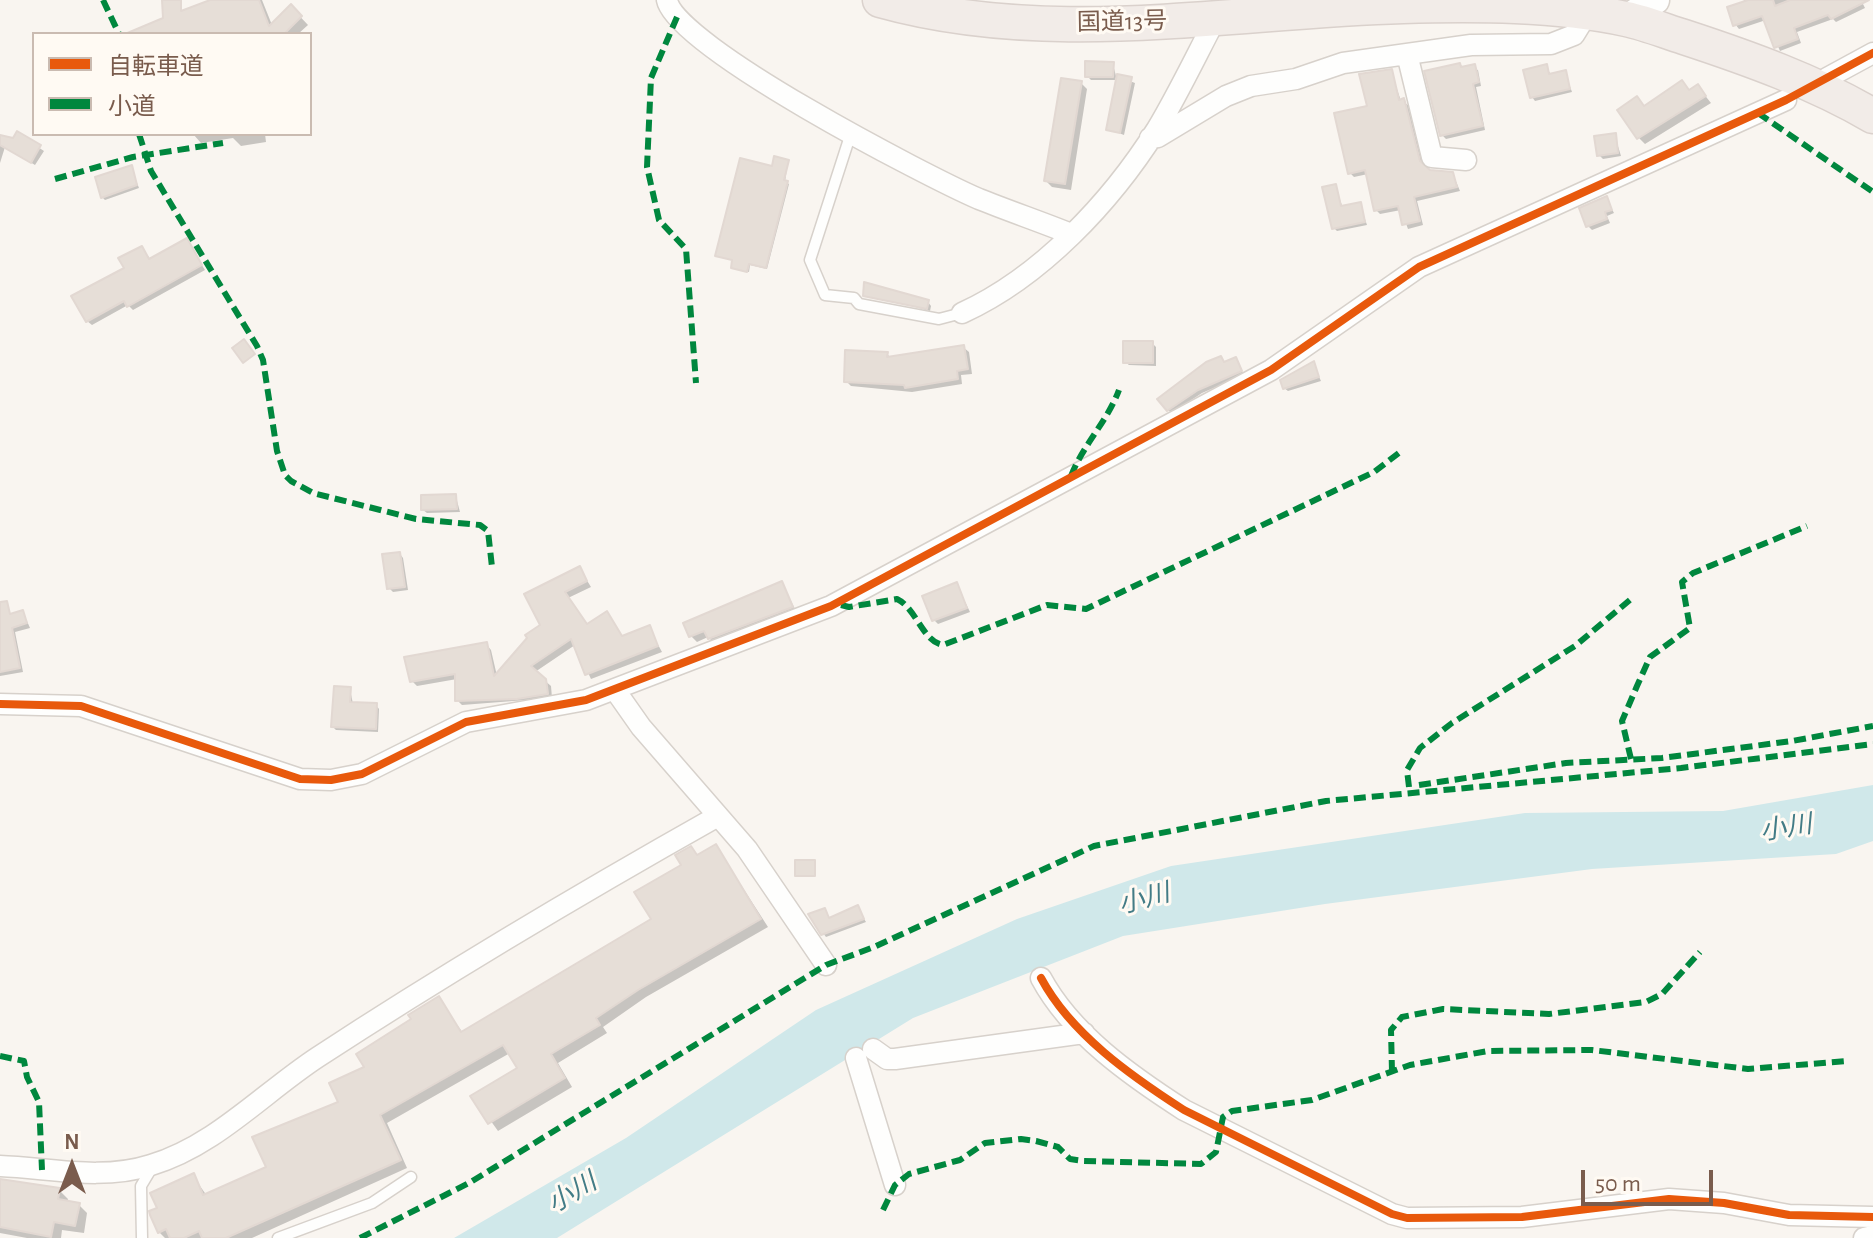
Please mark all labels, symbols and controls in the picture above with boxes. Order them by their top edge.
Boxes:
street label: 国道13号 [1077,7,1167,37]
legend [32,32,312,136]
text: 自転車道 [108,55,204,79]
text: 小道 [108,95,156,119]
water label: 小川 [1758,809,1814,847]
water label: 小川 [1115,877,1173,921]
north arrow [32,1126,112,1206]
text: N [64,1131,80,1153]
scale bar [1585,1154,1717,1204]
water label: 小川 [542,1166,602,1220]
text: 50 m [1595,1172,1641,1196]

